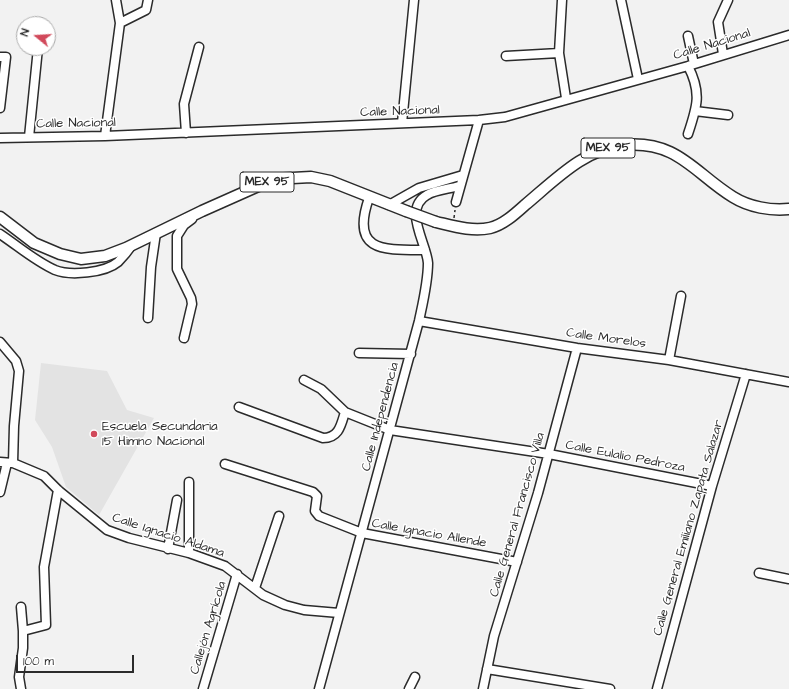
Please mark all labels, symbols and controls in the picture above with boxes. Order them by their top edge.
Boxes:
north arrow [16,16,56,56]
street label: Calle Nacional [672,26,752,64]
text: N [17,27,33,38]
street label: Calle Nacional [360,103,440,121]
street label: Calle Nacional [36,116,116,132]
road number: MEX 95 [581,138,635,158]
road number: MEX 95 [240,172,294,192]
street label: Calle Morelos [565,326,647,352]
street label: Calle Independencia [359,361,403,473]
street label: Calle General Emiliano Zapata Salazar [651,418,727,638]
place label: Escuela Secundaria 15 Himno Nacional [102,419,218,450]
marker: Escuela Secundaria 15 Himno Nacional [89,429,99,439]
street label: Calle General Francisco Villa [487,431,549,599]
street label: Calle Eulalio Pedroza [564,438,686,476]
street label: Calle Ignacio Aldama [110,511,226,561]
street label: Calle Ignacio Allende [370,516,488,552]
street label: Callejón Agrícola [187,580,231,676]
scale bar [18,647,136,673]
text: 100 m [23,653,54,670]

